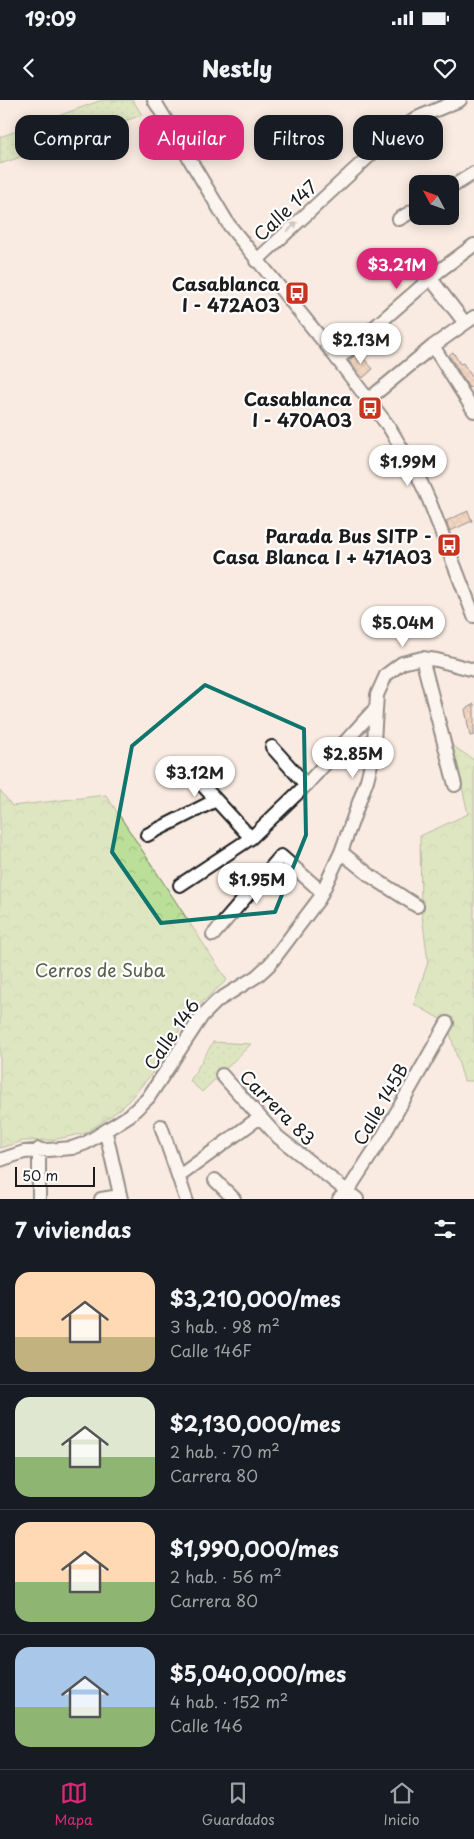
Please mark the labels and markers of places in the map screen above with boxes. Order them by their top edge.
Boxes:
pin: $3.21M [356,248,438,290]
place label: Casablanca I - 472A03 [172,270,280,318]
bus stop icon: Casablanca I - 472A03 [284,280,310,306]
pin: $2.13M [320,322,402,365]
place label: Casablanca I - 470A03 [244,385,352,433]
bus stop icon: Casablanca I - 470A03 [357,395,383,421]
pin: $1.99M [367,444,449,487]
place label: Parada Bus SITP - Casa Blanca I + 471A03 [213,522,432,570]
bus stop icon: Parada Bus SITP - Casa Blanca I + 471A03 [436,532,462,558]
pin: $5.04M [362,606,444,648]
pin: $2.85M [312,736,394,779]
pin: $3.12M [154,756,236,798]
pin: $1.95M [216,862,298,905]

